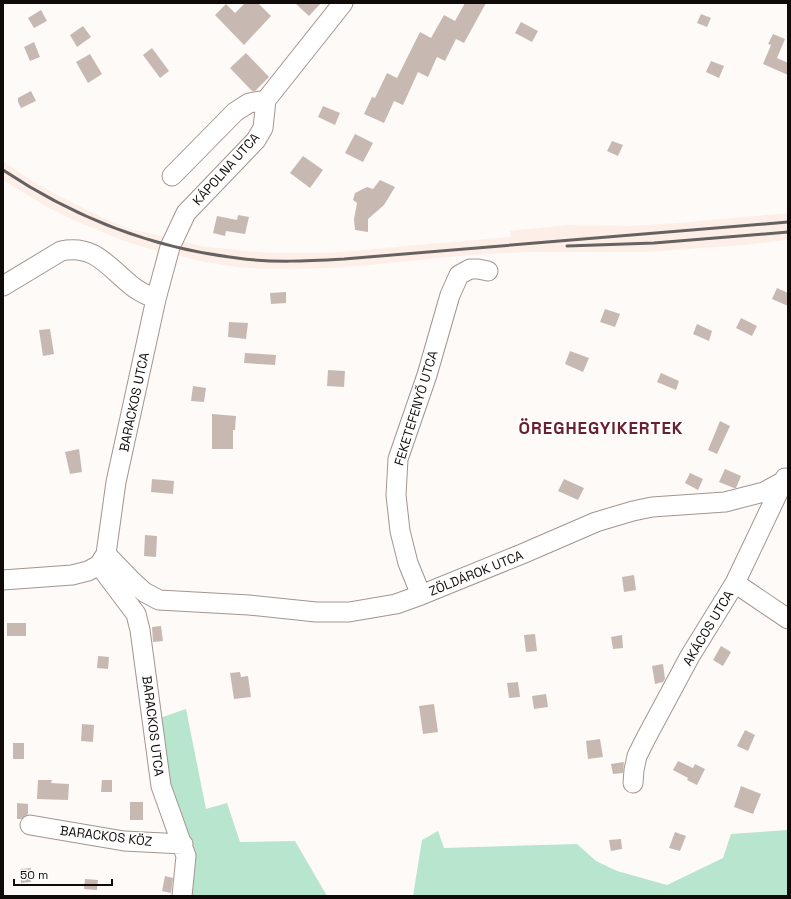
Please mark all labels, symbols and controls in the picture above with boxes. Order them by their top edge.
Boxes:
street label: KÁPOLNA UTCA [189,129,263,209]
street label: FEKETEFENYŐ UTCA [390,348,442,468]
street label: BARACKOS UTCA [115,351,153,453]
district label: ÖREGHEGYIKERTEK [519,417,683,439]
street label: ZÖLDÁROK UTCA [426,546,526,600]
street label: AKÁCOS UTCA [679,587,737,669]
street label: BARACKOS UTCA [138,675,168,777]
street label: BARACKOS KÖZ [59,822,153,850]
scale bar [14,861,112,887]
text: 50 m [20,867,48,883]

